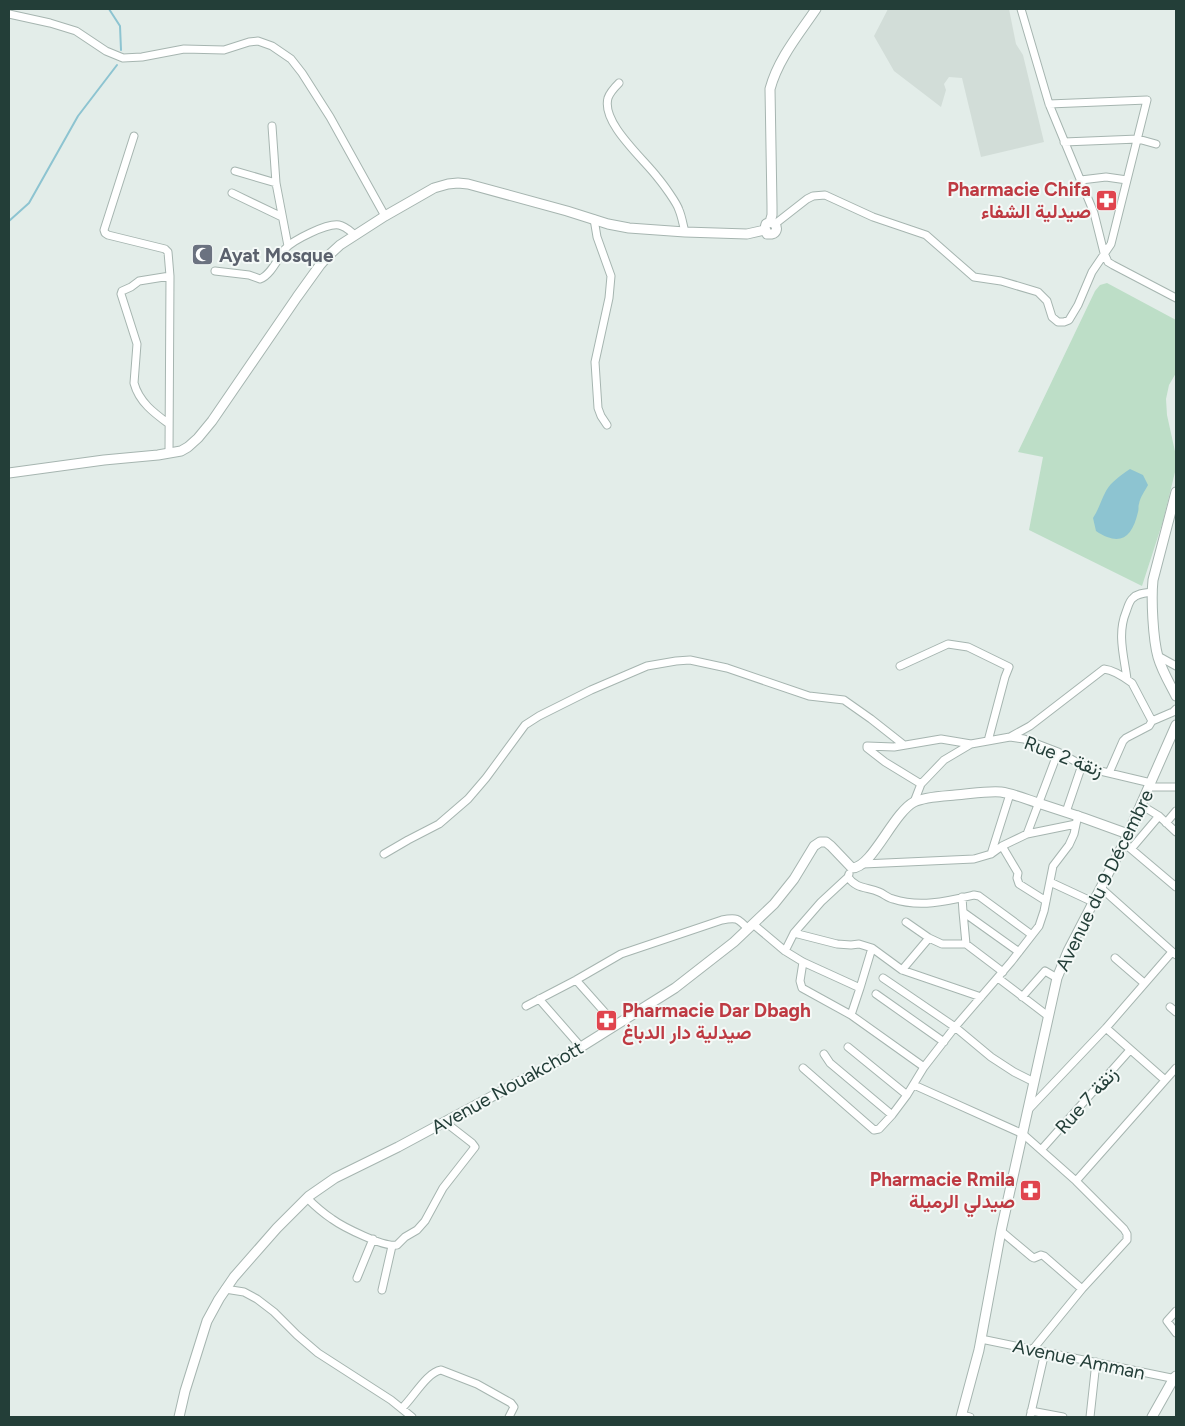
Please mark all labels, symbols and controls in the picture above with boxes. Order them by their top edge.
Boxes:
place label: Pharmacie Chifa صيدلية الشفاء [947,178,1091,223]
pharmacy icon: Pharmacie Chifa صيدلية الشفاء [1095,188,1119,212]
mosque icon: Ayat Mosque [191,243,215,267]
place label: Ayat Mosque [219,244,334,267]
street label: Rue 2 زنقة [1021,731,1107,782]
street label: Avenue du 9 Décembre [1050,786,1158,975]
place label: Pharmacie Dar Dbagh صيدلية دار الدباغ [622,999,811,1045]
pharmacy icon: Pharmacie Dar Dbagh صيدلية دار الدباغ [594,1009,618,1033]
street label: Avenue Nouakchott [427,1036,587,1139]
street label: Rue 7 زنقة [1050,1062,1122,1139]
place label: Pharmacie Rmila صيدلي الرميلة [870,1168,1015,1218]
pharmacy icon: Pharmacie Rmila صيدلي الرميلة [1019,1178,1043,1202]
street label: Avenue Amman [1011,1334,1147,1385]

